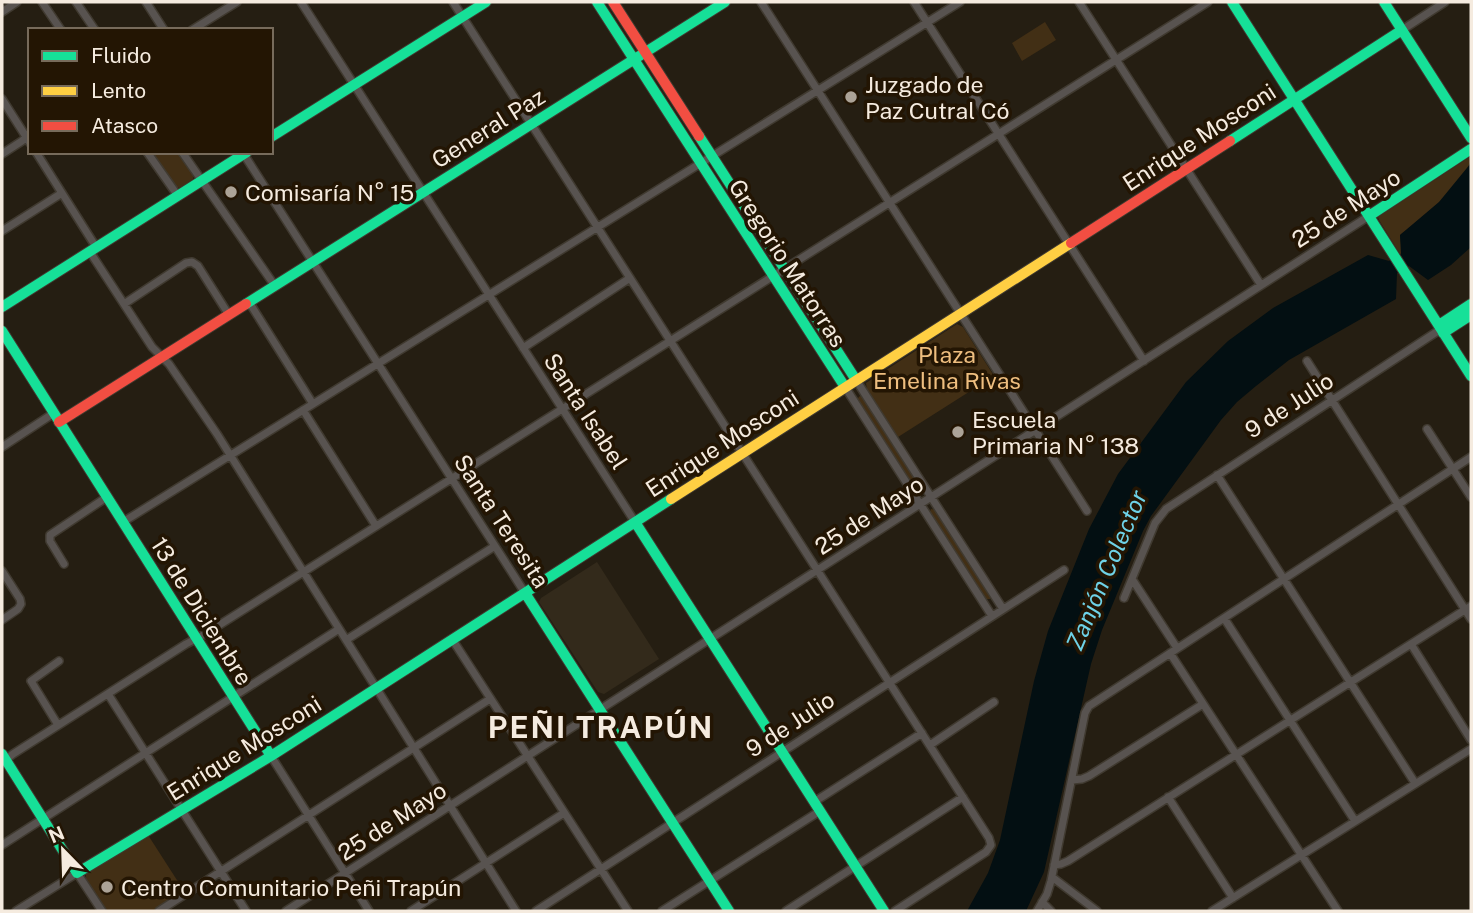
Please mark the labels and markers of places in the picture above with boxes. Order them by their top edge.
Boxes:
place label: Juzgado de Paz Cutral Có [865,71,1010,124]
marker: Juzgado de Paz Cutral Có [843,89,859,105]
place label: Comisaría N° 15 [245,179,414,206]
marker: Comisaría N° 15 [223,184,239,200]
place label: Escuela Primaria N° 138 [972,406,1139,459]
marker: Escuela Primaria N° 138 [950,424,966,440]
place label: Centro Comunitario Peñi Trapún [121,874,461,901]
marker: Centro Comunitario Peñi Trapún [99,879,115,895]

